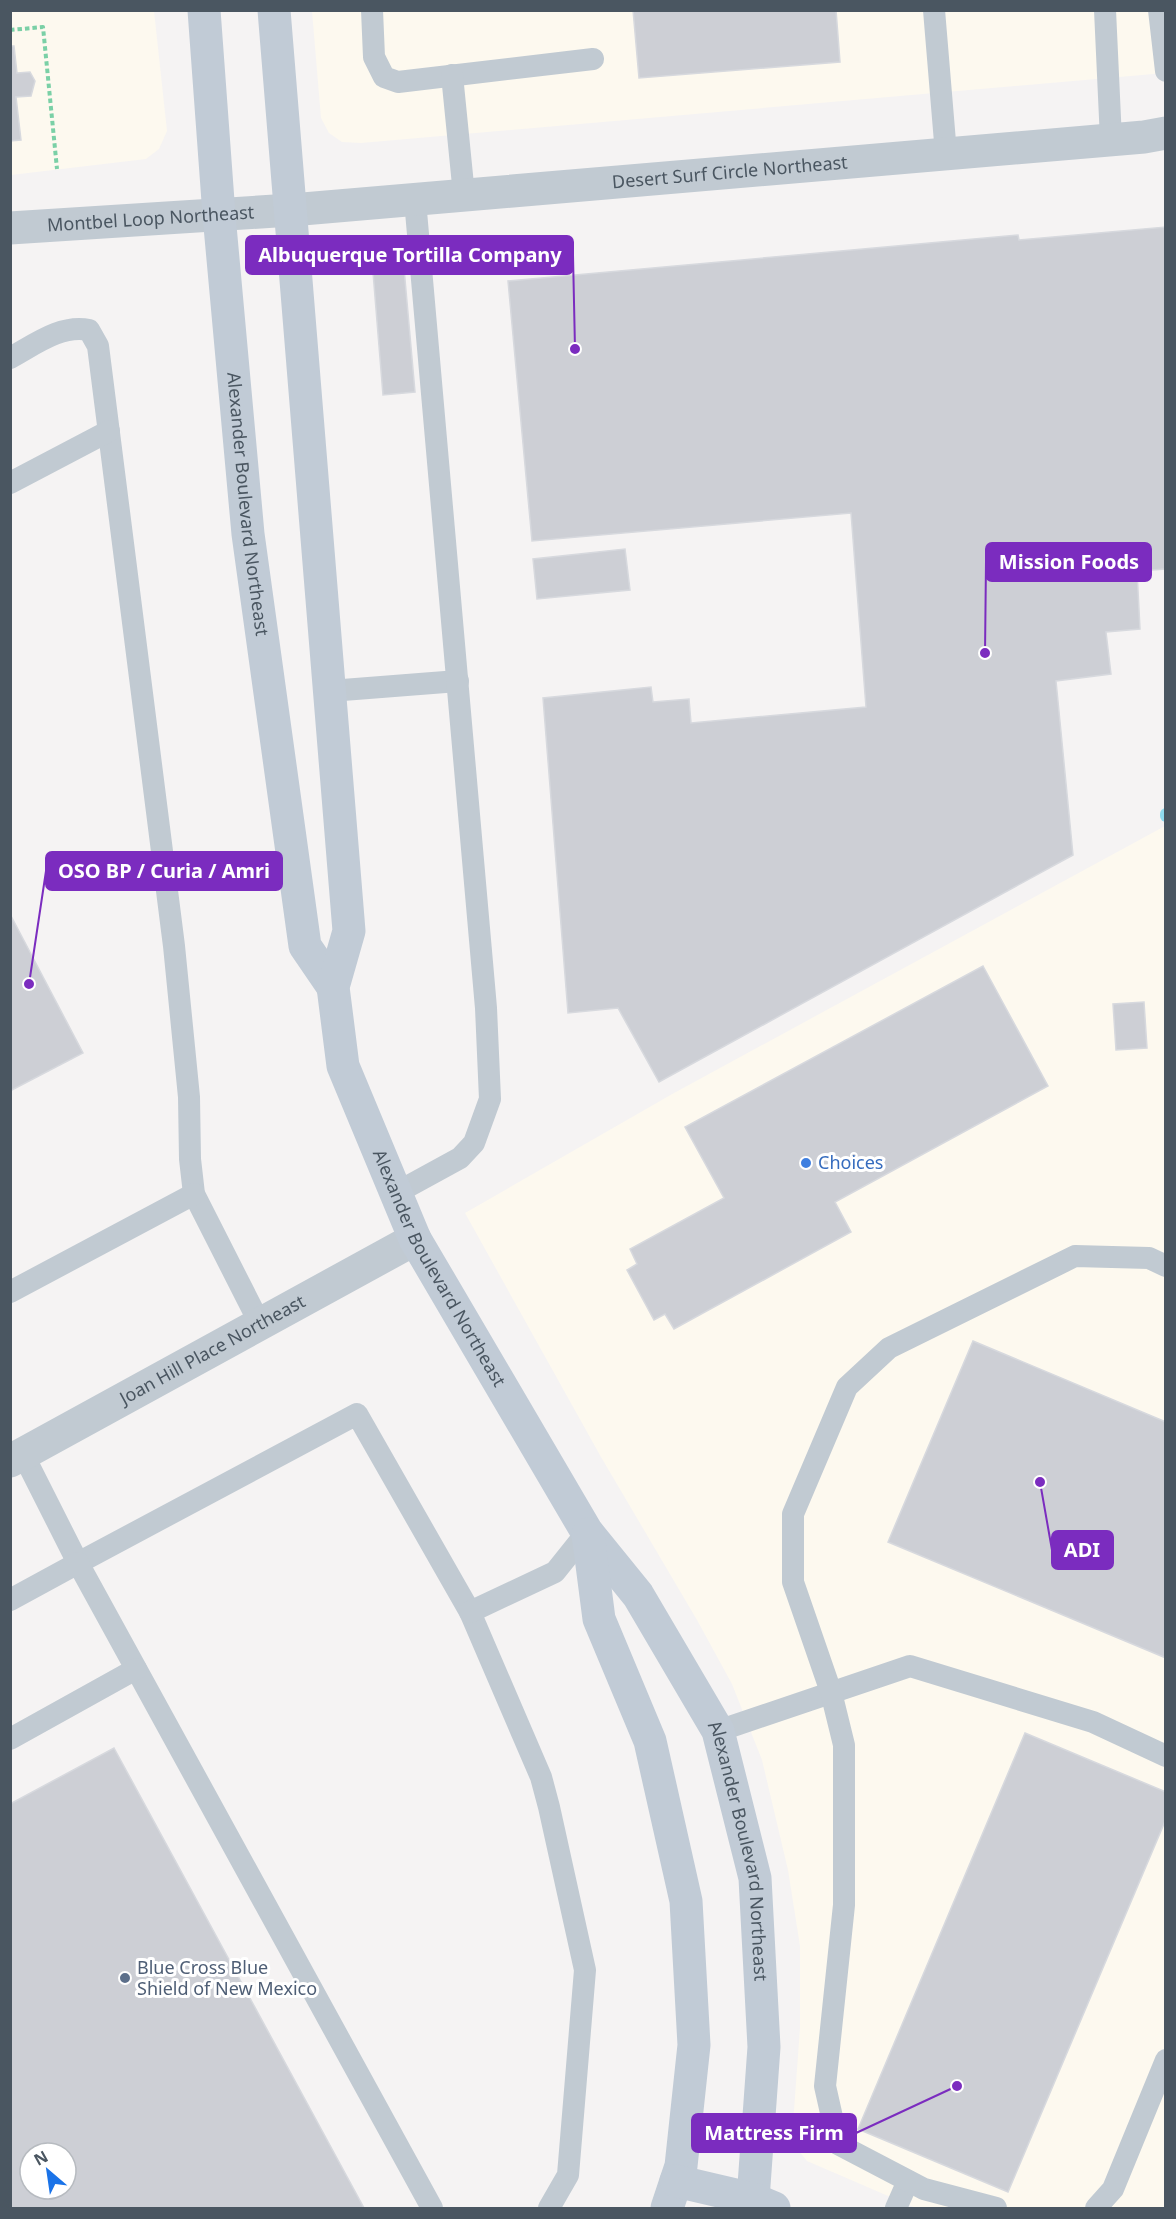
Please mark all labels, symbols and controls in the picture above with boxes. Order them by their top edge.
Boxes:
street label: Desert Surf Circle Northeast [611,149,849,193]
street label: Montbel Loop Northeast [46,199,255,237]
callout: Albuquerque Tortilla Company [246,236,573,274]
text: Albuquerque Tortilla Company [258,241,562,268]
street label: Alexander Boulevard Northeast [222,371,275,638]
callout: Mission Foods [986,543,1151,581]
text: Mission Foods [999,548,1139,575]
callout: OSO BP / Curia / Amri [46,852,282,890]
text: OSO BP / Curia / Amri [58,857,270,884]
street label: Alexander Boulevard Northeast [368,1145,512,1391]
place label: Choices [818,1150,883,1174]
marker: Choices [799,1156,813,1170]
street label: Joan Hill Place Northeast [113,1288,309,1411]
callout: ADI [1052,1531,1113,1569]
text: ADI [1064,1536,1100,1563]
street label: Alexander Boulevard Northeast [703,1715,773,1982]
place label: Blue Cross Blue Shield of New Mexico [137,1955,317,2000]
marker: Blue Cross Blue Shield of New Mexico [118,1971,132,1985]
callout: Mattress Firm [692,2114,856,2152]
text: Mattress Firm [704,2119,844,2146]
north arrow [18,2141,78,2201]
text: N [30,2145,52,2171]

